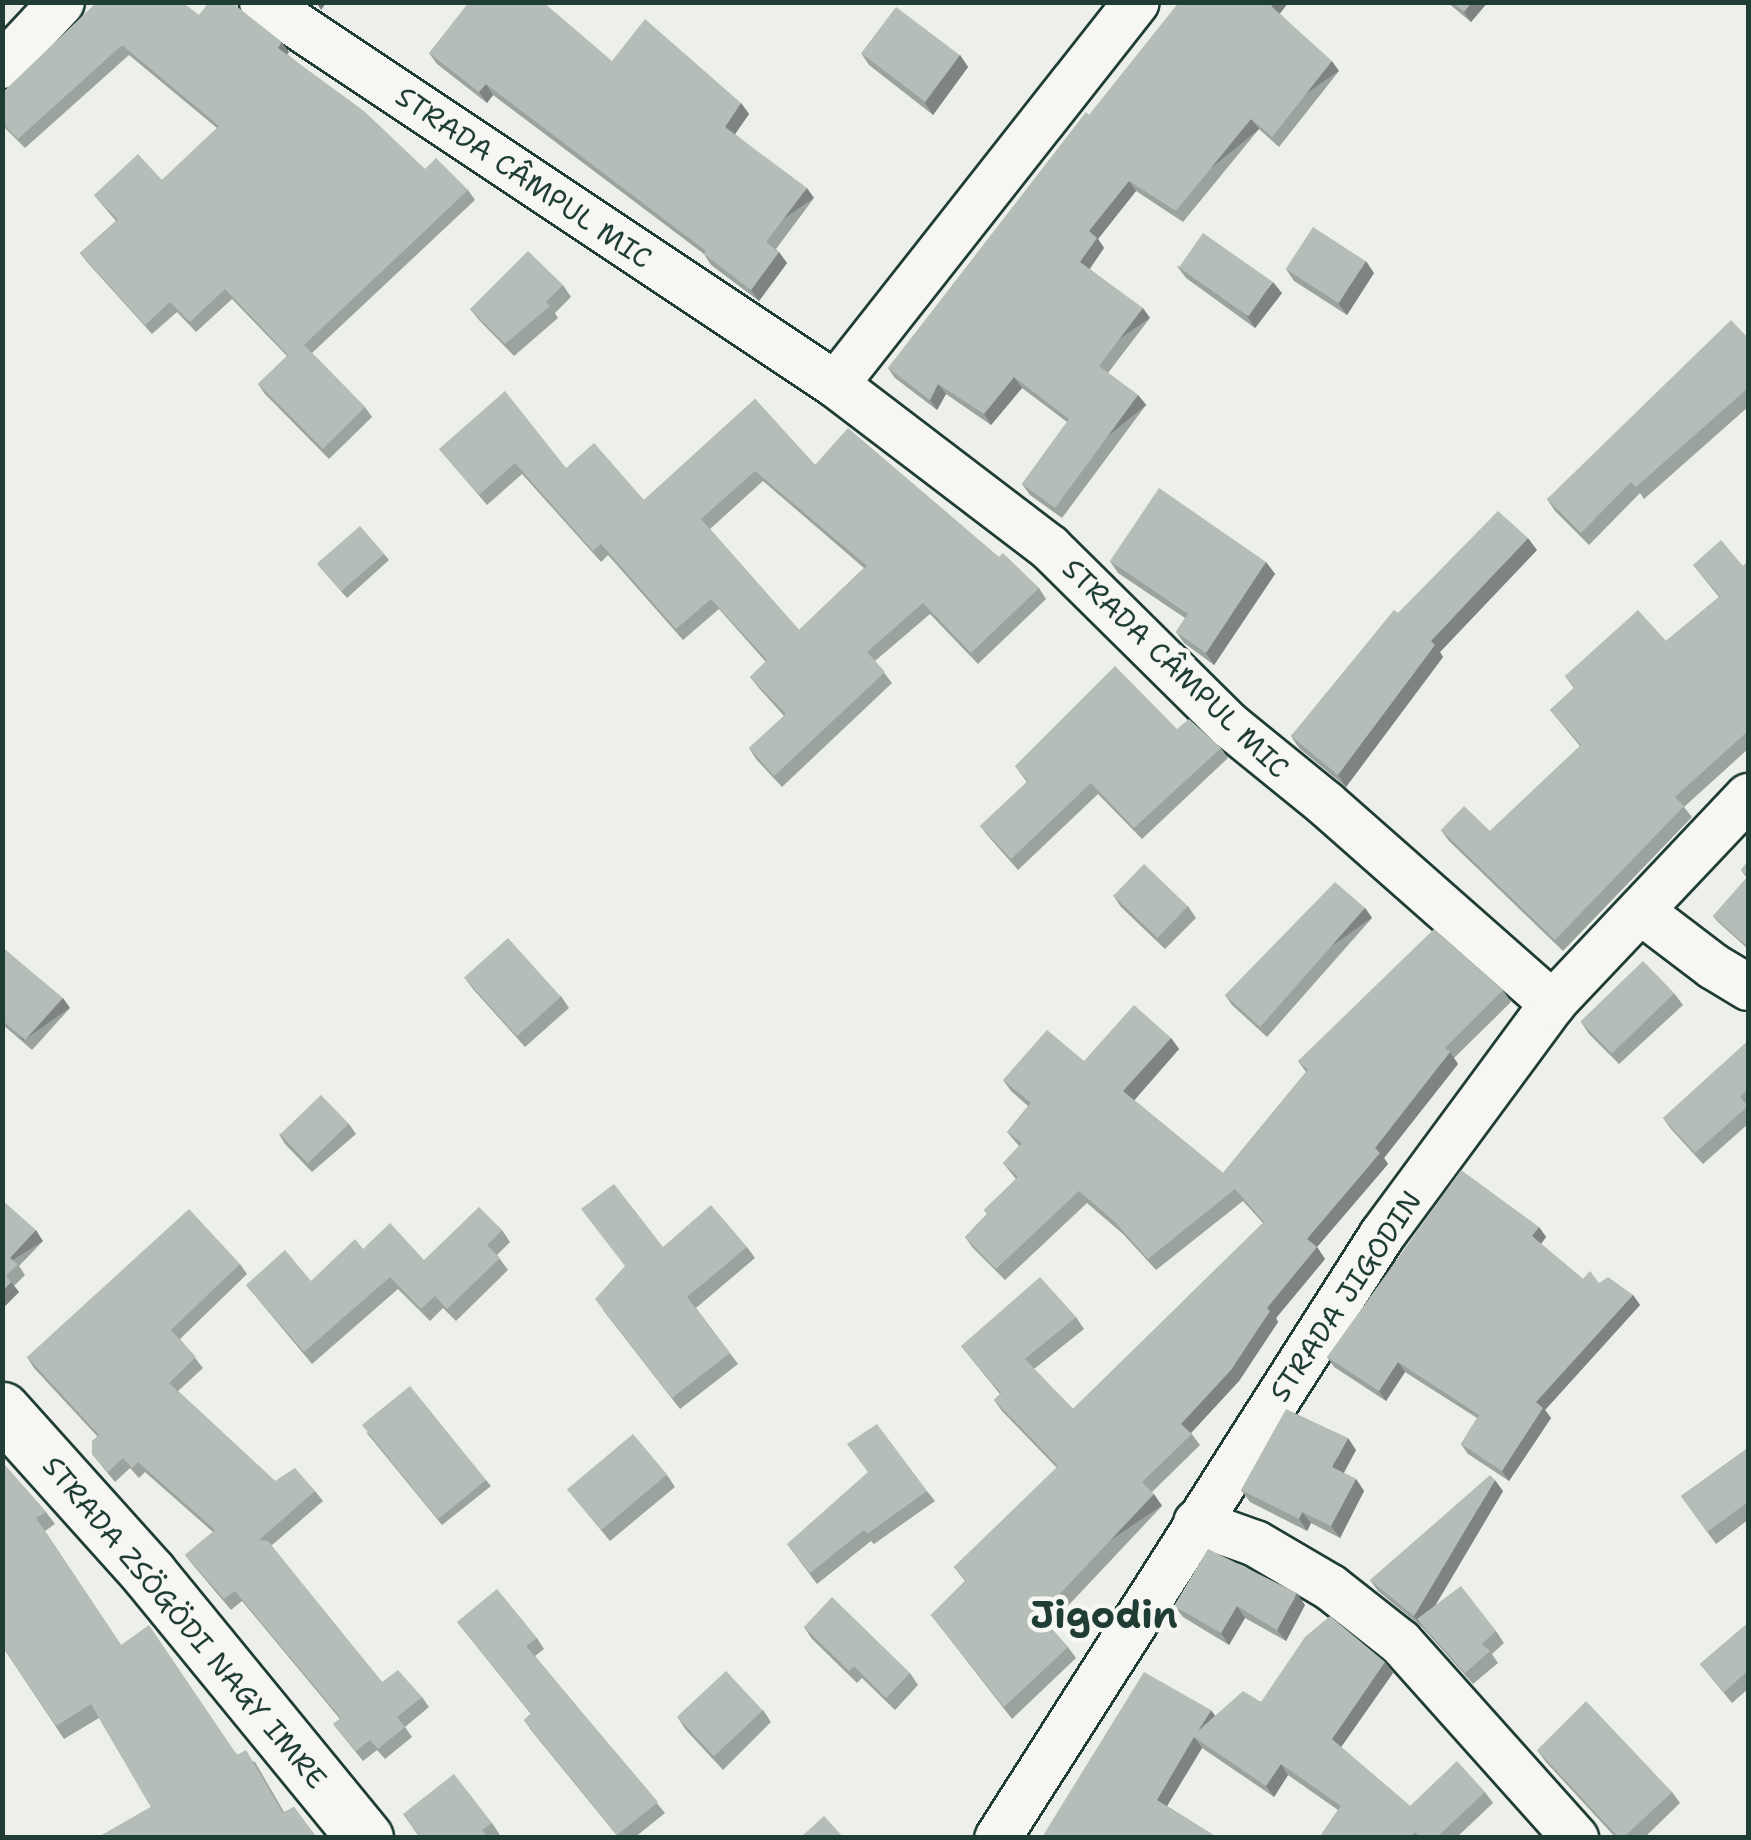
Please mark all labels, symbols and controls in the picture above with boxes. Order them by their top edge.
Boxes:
street label: STRADA CÂMPUL MIC [390,79,658,275]
street label: STRADA CÂMPUL MIC [1056,551,1296,785]
street label: STRADA JIGODIN [1262,1184,1428,1408]
street label: STRADA ZSÖGÖDI NAGY IMRE [36,1449,334,1795]
district label: Jigodin [1030,1592,1178,1638]

